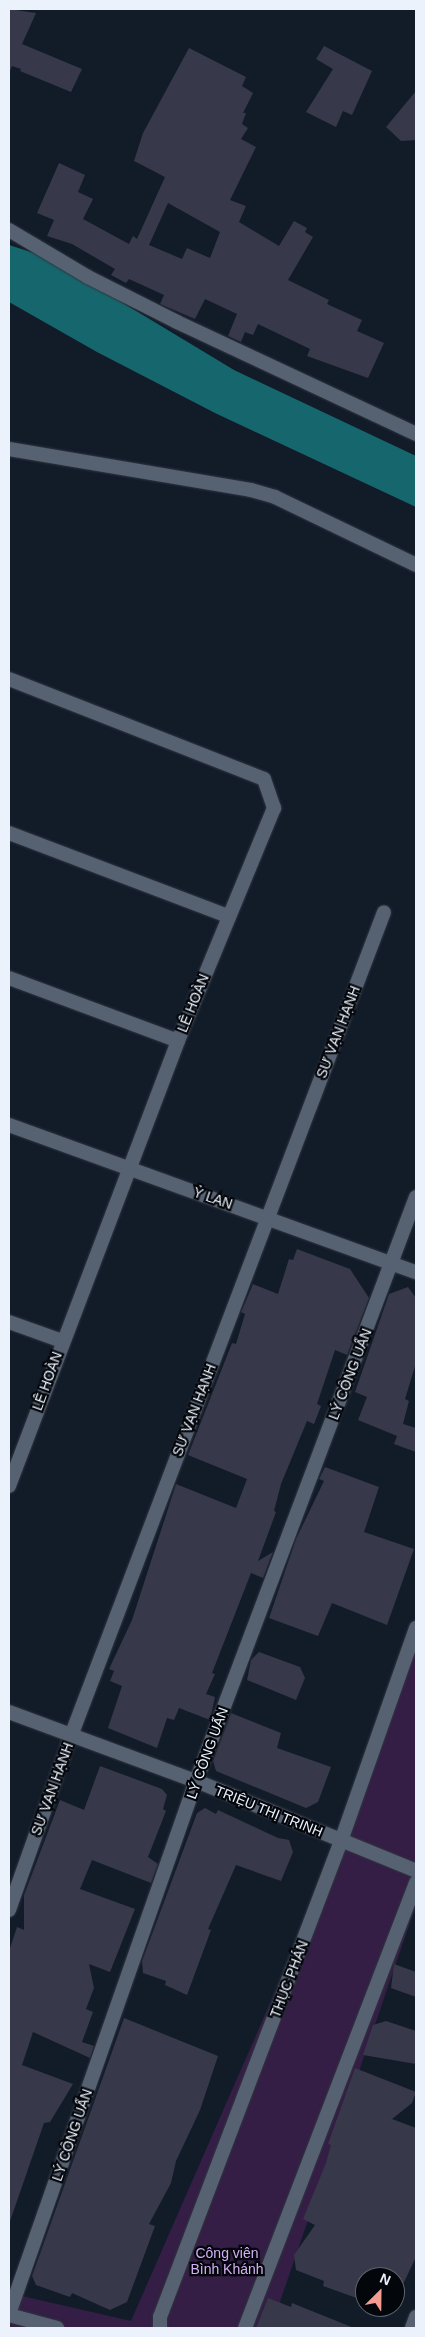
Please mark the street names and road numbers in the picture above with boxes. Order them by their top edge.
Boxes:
street label: LÊ HOÀN [174,971,212,1035]
street label: SƯ VẠN HẠNH [313,983,363,1081]
street label: Ỷ LAN [191,1183,235,1213]
street label: LÝ CÔNG UẨN [325,1326,375,1422]
street label: LÊ HOÀN [29,1349,65,1413]
street label: SƯ VẠN HẠNH [169,1361,219,1459]
street label: LÝ CÔNG UẨN [183,1705,231,1801]
street label: SƯ VẠN HẠNH [27,1740,77,1838]
street label: TRIỆU THỊ TRINH [212,1782,326,1840]
street label: THỤC PHÁN [267,1938,311,2020]
street label: LÝ CÔNG UẨN [48,2087,96,2183]

